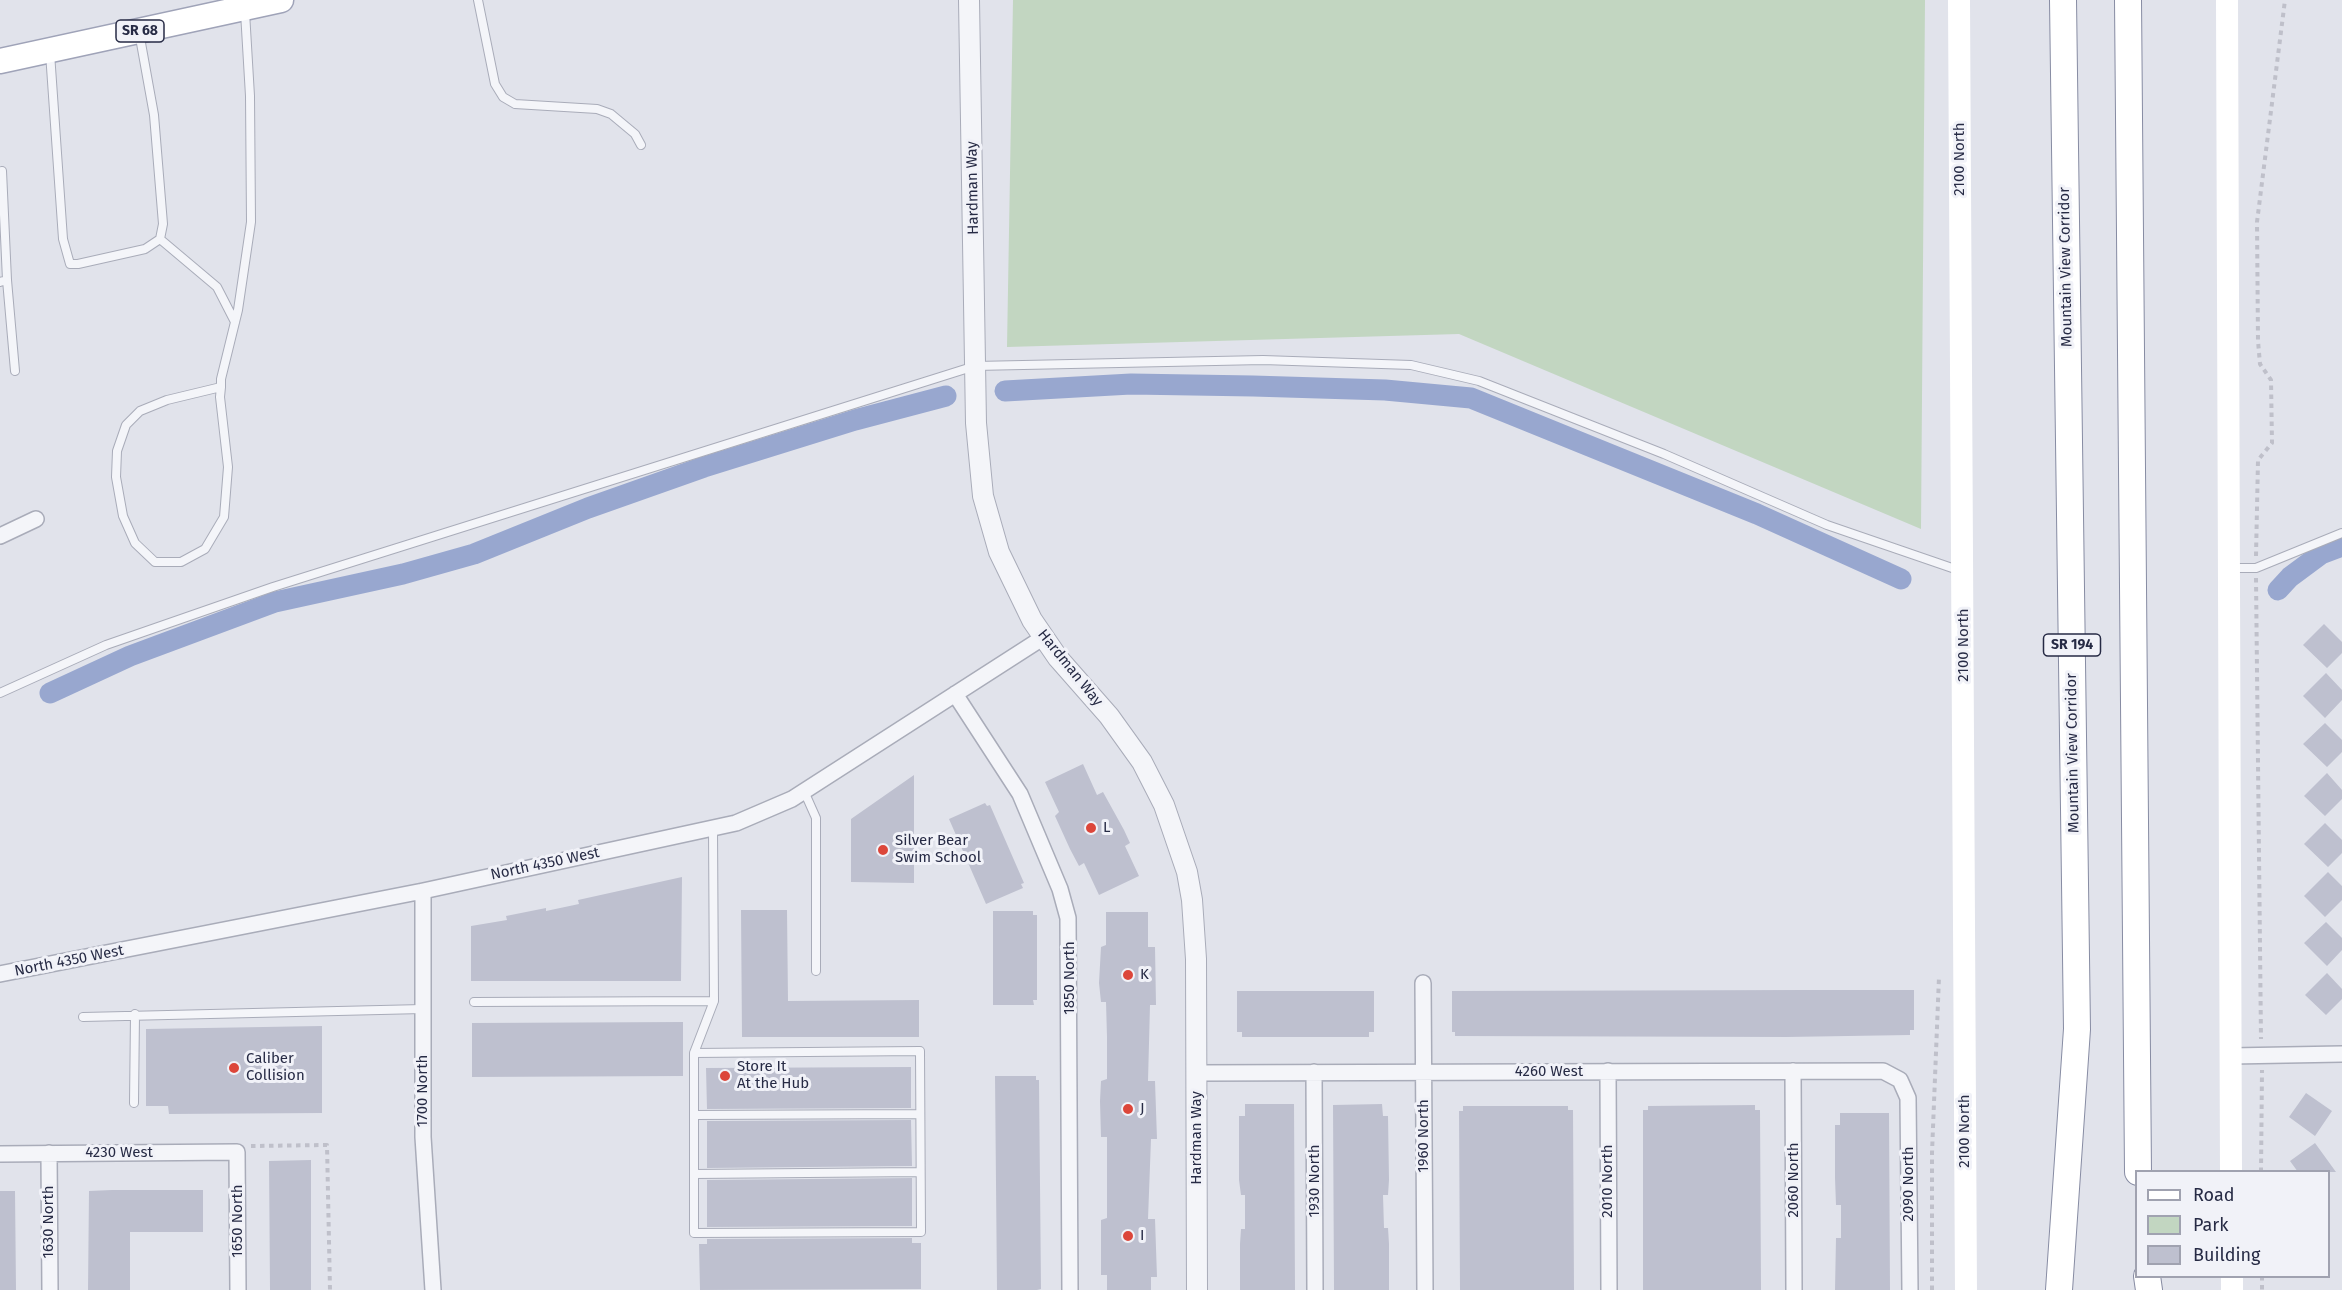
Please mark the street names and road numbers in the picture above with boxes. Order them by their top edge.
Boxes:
road number: SR 68 [116,20,164,42]
street label: 2100 North [1951,122,1969,196]
street label: Hardman Way [963,141,983,235]
street label: Mountain View Corridor [2056,187,2076,347]
street label: 2100 North [1955,608,1973,682]
street label: Hardman Way [1034,626,1106,710]
road number: SR 194 [2044,634,2100,656]
street label: Mountain View Corridor [2063,673,2083,833]
street label: North 4350 West [489,844,601,884]
street label: 1850 North [1061,941,1079,1015]
street label: North 4350 West [13,942,125,980]
street label: 1700 North [414,1055,432,1127]
street label: 4260 West [1515,1063,1583,1081]
street label: Hardman Way [1188,1091,1206,1185]
street label: 2100 North [1956,1094,1974,1168]
street label: 1960 North [1415,1099,1433,1173]
street label: 2060 North [1785,1142,1803,1218]
street label: 4230 West [85,1144,153,1162]
street label: 2010 North [1599,1144,1617,1218]
street label: 1930 North [1306,1145,1324,1217]
street label: 2090 North [1900,1147,1918,1221]
street label: 1650 North [229,1184,247,1258]
street label: 1630 North [40,1185,58,1259]

